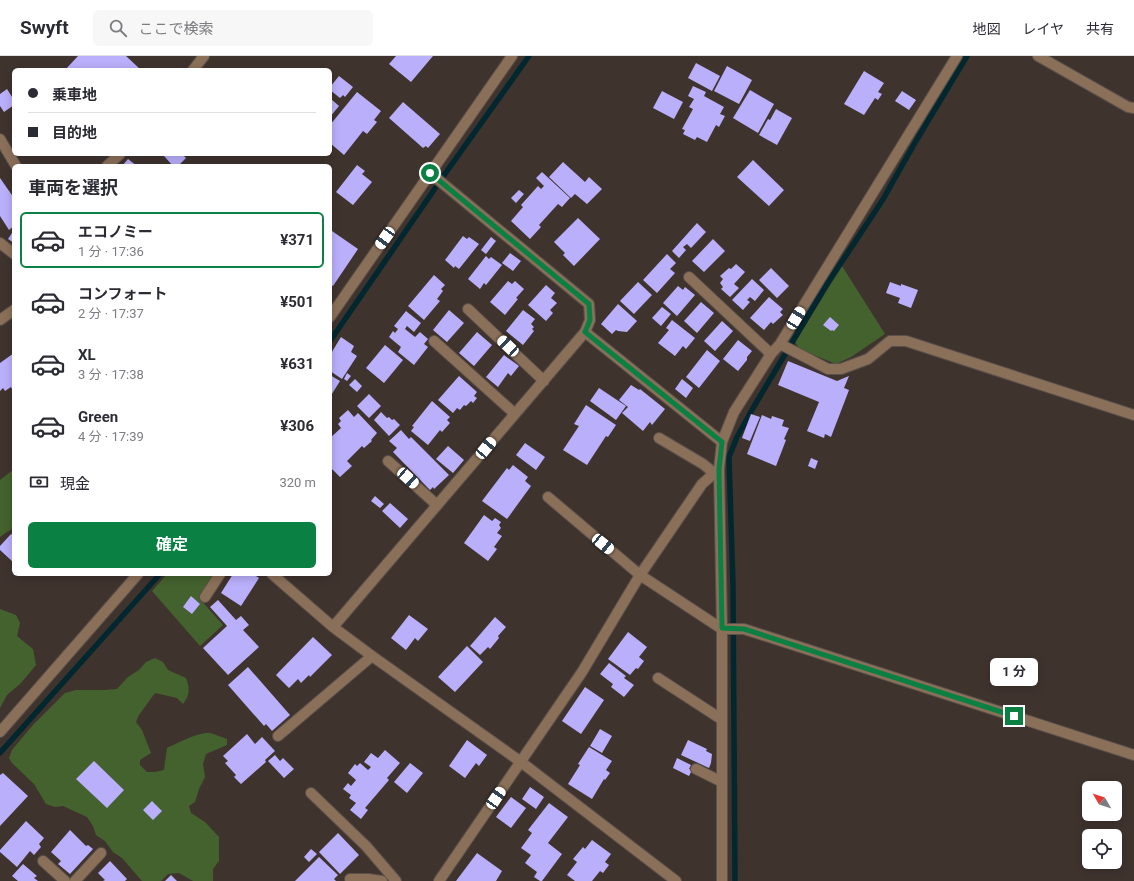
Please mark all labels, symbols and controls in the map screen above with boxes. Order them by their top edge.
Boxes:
search box [93,10,373,46]
text: Swyft [20,16,69,39]
icon: search [107,17,129,39]
text: ここで検索 [139,20,214,38]
text: 地図 [972,21,1000,37]
text: レイヤ [1022,21,1064,37]
text: 共有 [1086,21,1114,37]
text: 乗車地 [52,86,97,104]
text: 目的地 [52,124,97,142]
route start [421,164,439,182]
text: 車両を選択 [28,177,118,198]
icon: car [30,222,66,258]
text: エコノミー [78,223,153,241]
car [373,225,397,251]
text: ¥371 [280,231,314,249]
text: 1 分 · 17:36 [78,244,144,259]
icon: car [30,284,66,320]
text: コンフォート [78,285,168,303]
text: ¥501 [280,293,314,311]
car [785,305,807,331]
text: 2 分 · 17:37 [78,306,144,321]
car [495,333,521,359]
icon: car [30,346,66,382]
text: XL [78,346,96,364]
text: ¥631 [280,355,314,373]
text: 3 分 · 17:38 [78,367,144,382]
icon: car [30,408,66,444]
text: Green [78,408,118,426]
text: ¥306 [280,417,314,435]
text: 4 分 · 17:39 [78,429,144,444]
car [474,435,498,461]
car [395,466,421,490]
icon: cash [28,471,50,493]
text: 現金 [60,475,90,493]
text: 320 m [279,475,316,490]
button: 確定 [28,522,316,568]
car [590,532,616,556]
callout: 1 分 [990,658,1038,686]
text: 1 分 [1002,664,1026,679]
route end [1005,707,1023,725]
north arrow [1082,781,1122,821]
map controls [1082,781,1122,869]
car [484,785,508,811]
button: locate [1082,829,1122,869]

